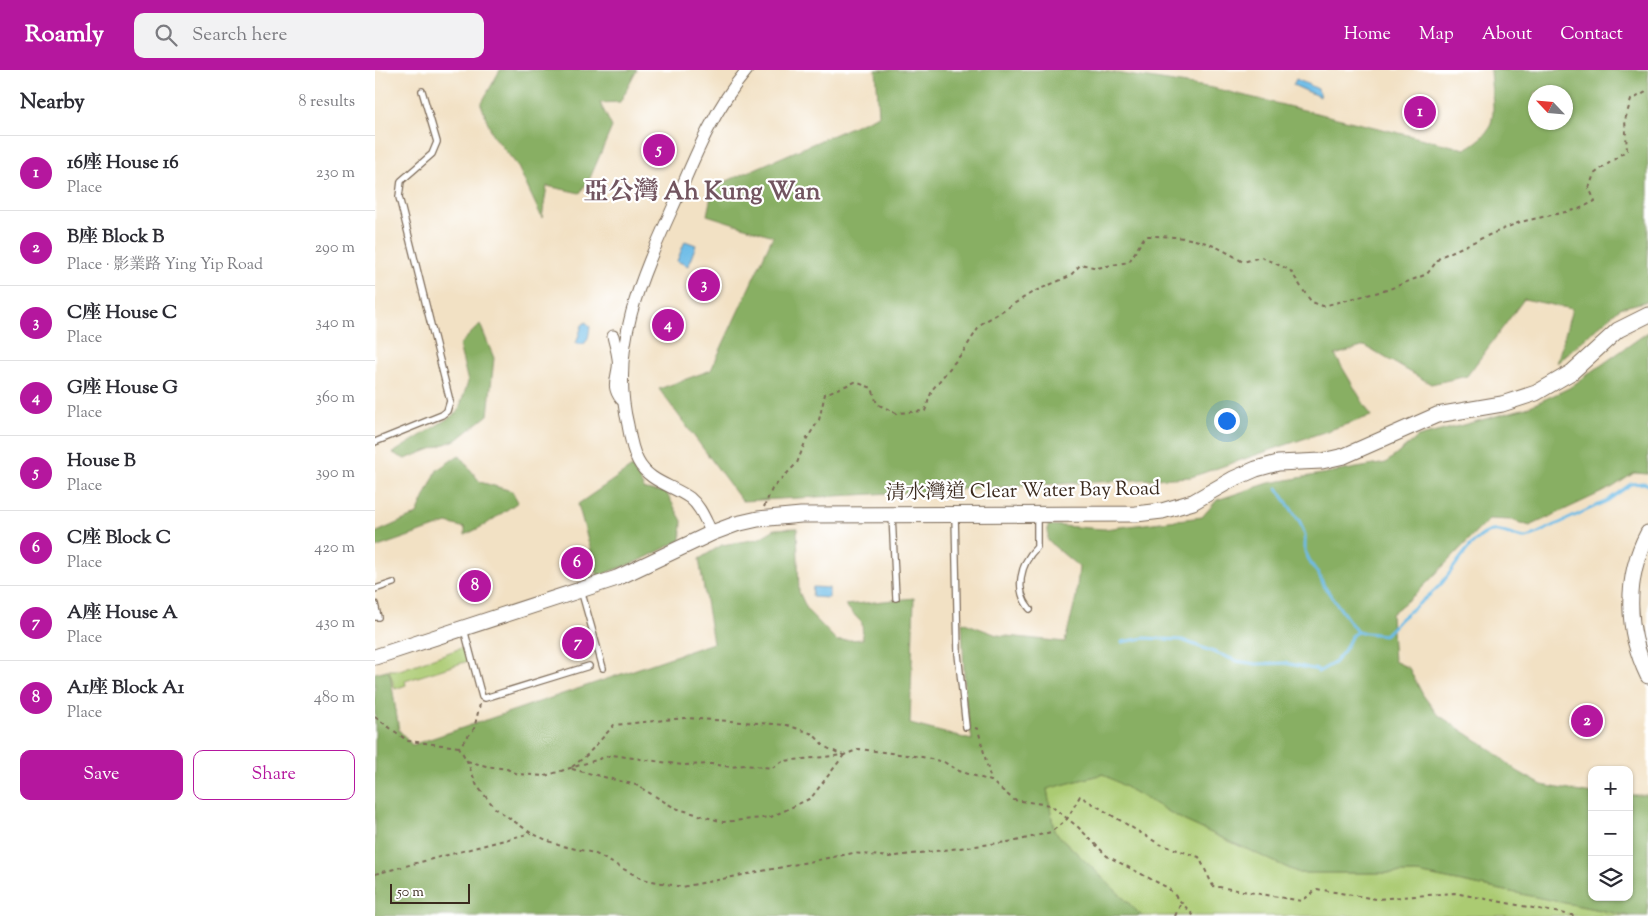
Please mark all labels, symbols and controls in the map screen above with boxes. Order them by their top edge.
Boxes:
search box [134,13,484,58]
text: Roamly [25,18,104,52]
icon: search [152,21,180,49]
text: Search here [192,22,287,49]
text: Home [1344,22,1391,48]
text: Map [1419,22,1454,48]
text: About [1482,22,1532,48]
text: Contact [1560,22,1623,48]
north arrow [1528,85,1573,130]
text: Nearby [20,88,85,118]
text: 8 results [299,91,355,114]
pin: 1 [1404,93,1436,131]
pin: 5 [643,131,675,169]
text: 16座 House 16 [67,150,179,177]
text: 1 [33,162,39,185]
text: 230 m [316,162,355,185]
district label: 亞公灣 Ah Kung Wan [584,175,821,211]
text: Place [67,177,102,200]
text: B座 Block B [67,224,164,251]
text: 2 [32,237,40,260]
text: 290 m [315,237,355,260]
text: Place · 影業路 Ying Yip Road [67,254,263,277]
pin: 3 [688,266,720,304]
text: C座 House C [67,300,177,327]
pin: 4 [652,306,684,344]
text: 3 [33,312,39,335]
text: 340 m [316,312,355,335]
text: Place [67,327,102,350]
text: G座 House G [67,375,178,402]
text: 4 [32,387,40,410]
text: 360 m [316,387,355,410]
text: Place [67,402,102,425]
your location [1214,408,1240,434]
text: House B [67,448,136,475]
text: 5 [33,462,39,485]
text: 390 m [316,462,355,485]
text: Place [67,475,102,498]
street label: 清水灣道 Clear Water Bay Road [886,475,1160,509]
text: C座 Block C [67,525,171,552]
text: 6 [32,537,40,560]
text: 420 m [314,537,355,560]
pin: 6 [561,544,593,582]
text: Place [67,552,102,575]
pin: 8 [459,567,491,605]
text: A座 House A [67,600,178,627]
text: 7 [32,612,40,635]
text: 430 m [316,612,355,635]
pin: 7 [562,624,594,662]
text: Place [67,627,102,650]
text: A1座 Block A1 [67,675,184,702]
text: 8 [32,687,40,710]
text: 480 m [314,687,355,710]
text: Place [67,702,102,725]
pin: 2 [1571,702,1603,740]
button: Save [20,750,183,800]
button: Share [193,750,355,800]
map controls [1588,766,1633,901]
button: + [1588,766,1633,811]
button: − [1588,811,1633,856]
button: layers [1588,856,1633,901]
scale bar [390,881,470,904]
text: 50 m [397,883,424,903]

